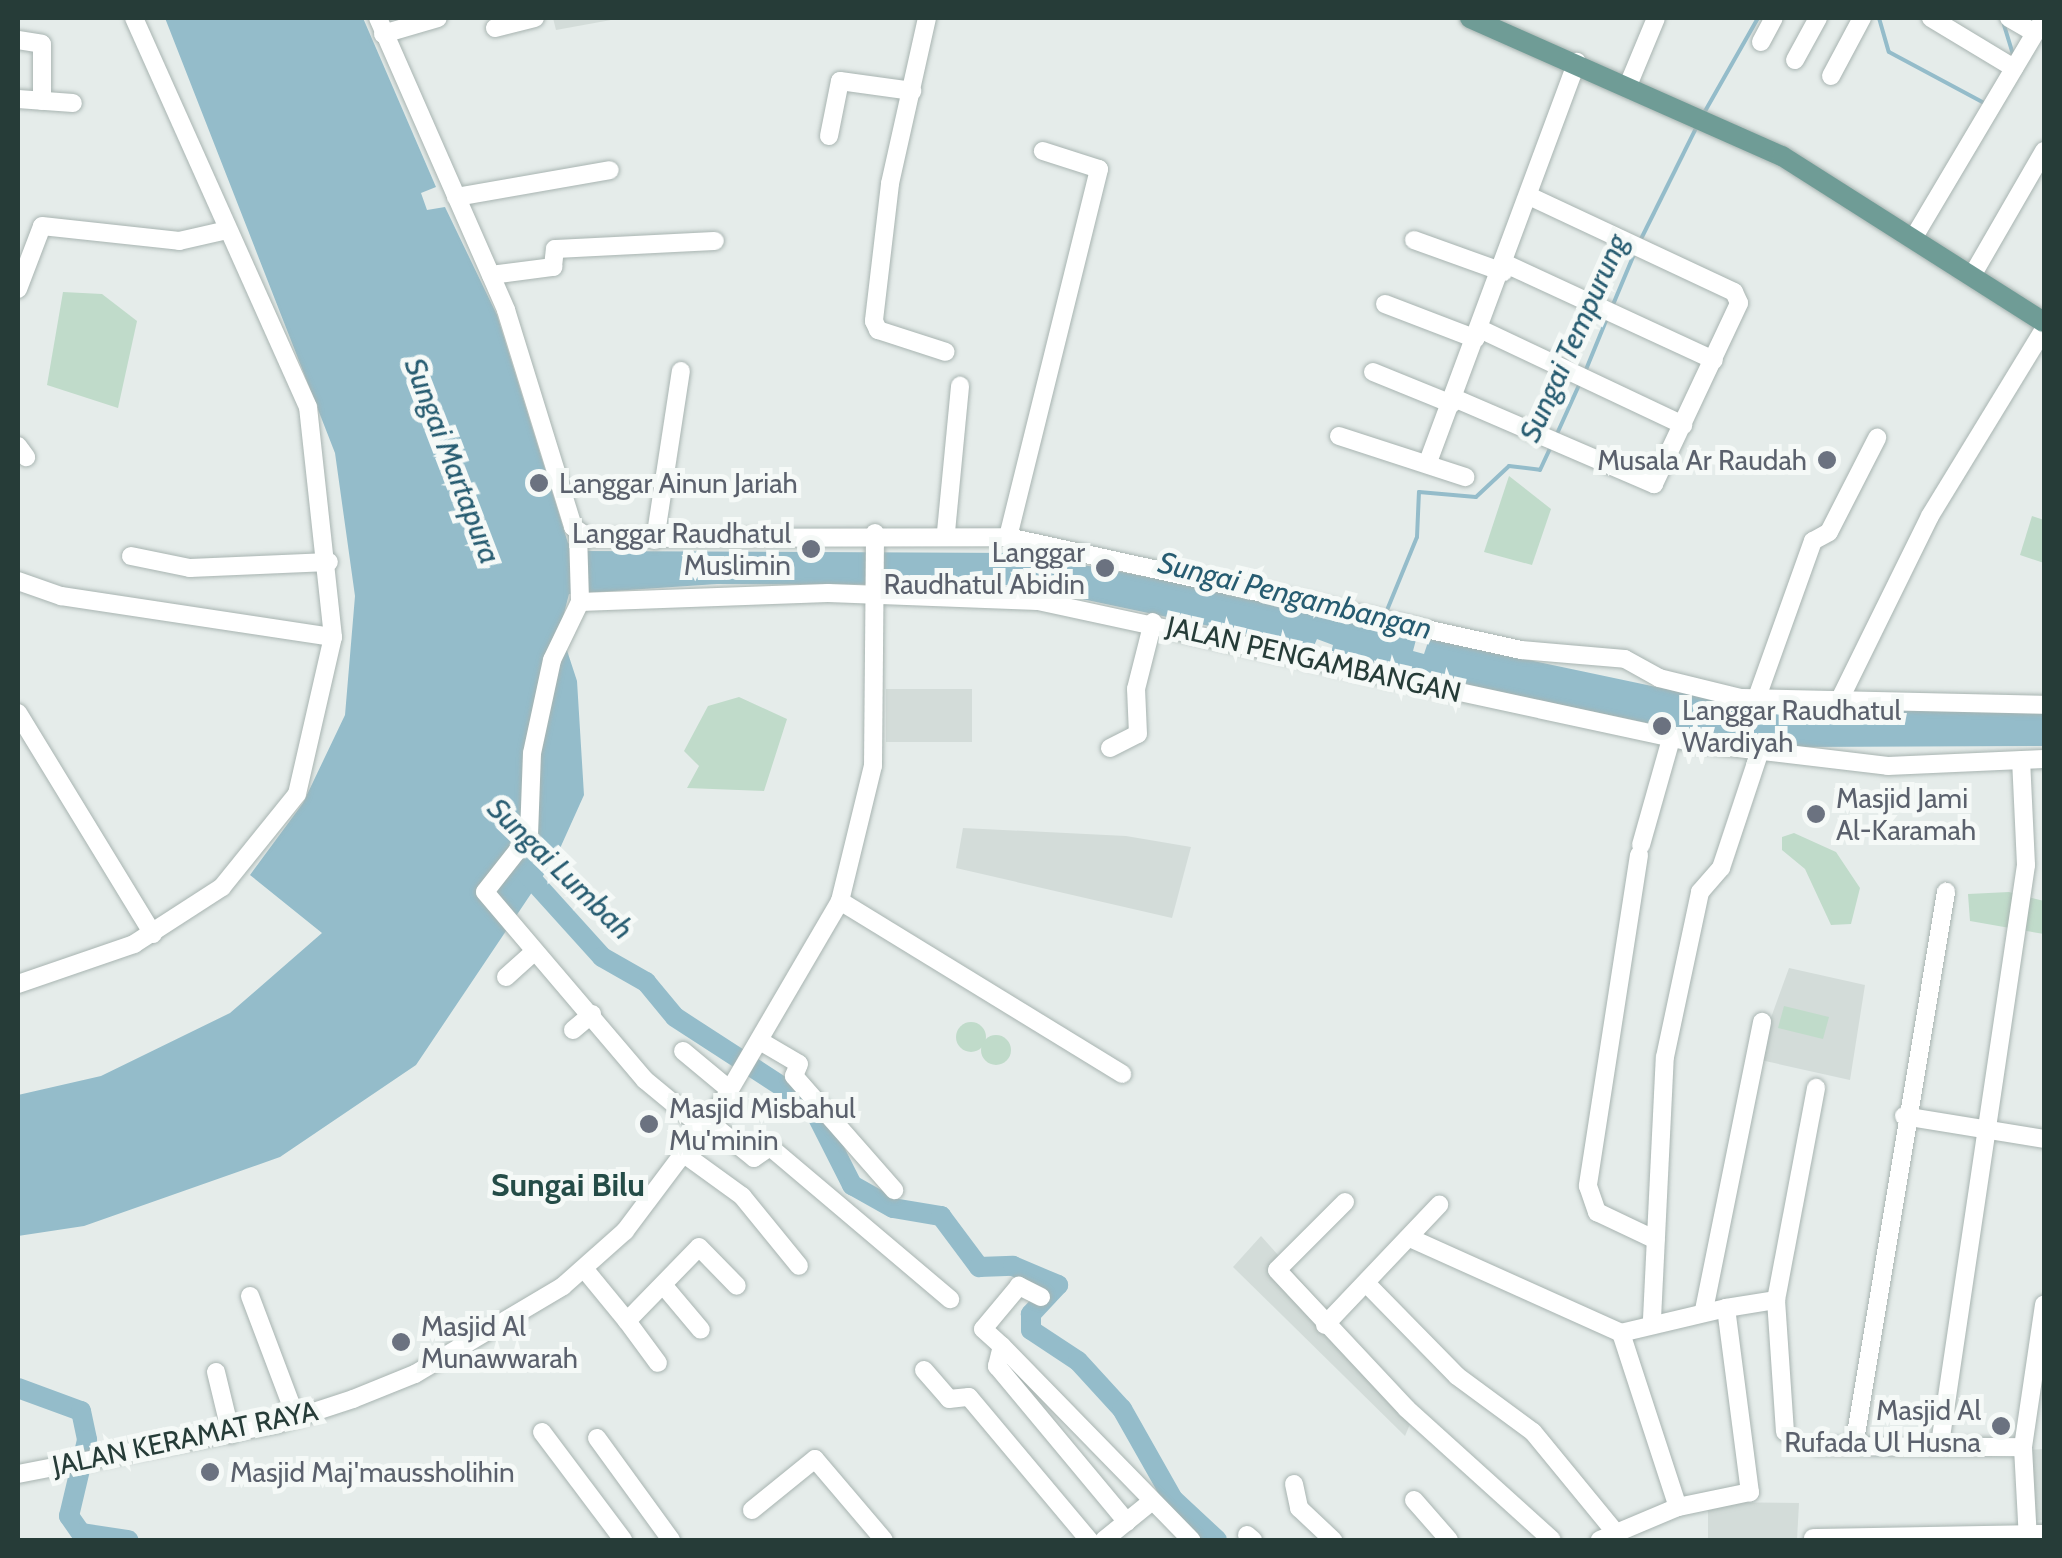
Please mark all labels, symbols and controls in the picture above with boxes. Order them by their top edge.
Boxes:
water label: Sungai Tempurung [1512,229,1636,447]
water label: Sungai Martapura [396,353,508,569]
place label: Musala Ar Raudah [1597,443,1807,477]
marker: Musala Ar Raudah [1816,449,1838,471]
place label: Langgar Ainun Jariah [559,466,798,500]
marker: Langgar Ainun Jariah [528,472,550,494]
place label: Langgar Raudhatul Muslimin [572,516,791,582]
place label: Langgar Raudhatul Abidin [883,535,1085,601]
marker: Langgar Raudhatul Muslimin [800,538,822,560]
water label: Sungai Pengambangan [1155,545,1435,647]
marker: Langgar Raudhatul Abidin [1094,557,1116,579]
street label: JALAN PENGAMBANGAN [1164,609,1464,709]
place label: Langgar Raudhatul Wardiyah [1682,693,1901,759]
marker: Langgar Raudhatul Wardiyah [1651,715,1673,737]
place label: Masjid Jami Al-Karamah [1836,781,1976,847]
water label: Sungai Lumbah [480,791,640,947]
marker: Masjid Jami Al-Karamah [1805,803,1827,825]
place label: Masjid Misbahul Mu'minin [669,1091,856,1157]
marker: Masjid Misbahul Mu'minin [638,1113,660,1135]
district label: Sungai Bilu [491,1166,645,1204]
place label: Masjid Al Munawwarah [421,1309,578,1375]
marker: Masjid Al Munawwarah [390,1331,412,1353]
street label: JALAN KERAMAT RAYA [49,1393,321,1483]
place label: Masjid Al Rufada Ul Husna [1784,1393,1981,1459]
marker: Masjid Al Rufada Ul Husna [1990,1415,2012,1437]
place label: Masjid Maj'maussholihin [230,1455,515,1489]
marker: Masjid Maj'maussholihin [199,1461,221,1483]

